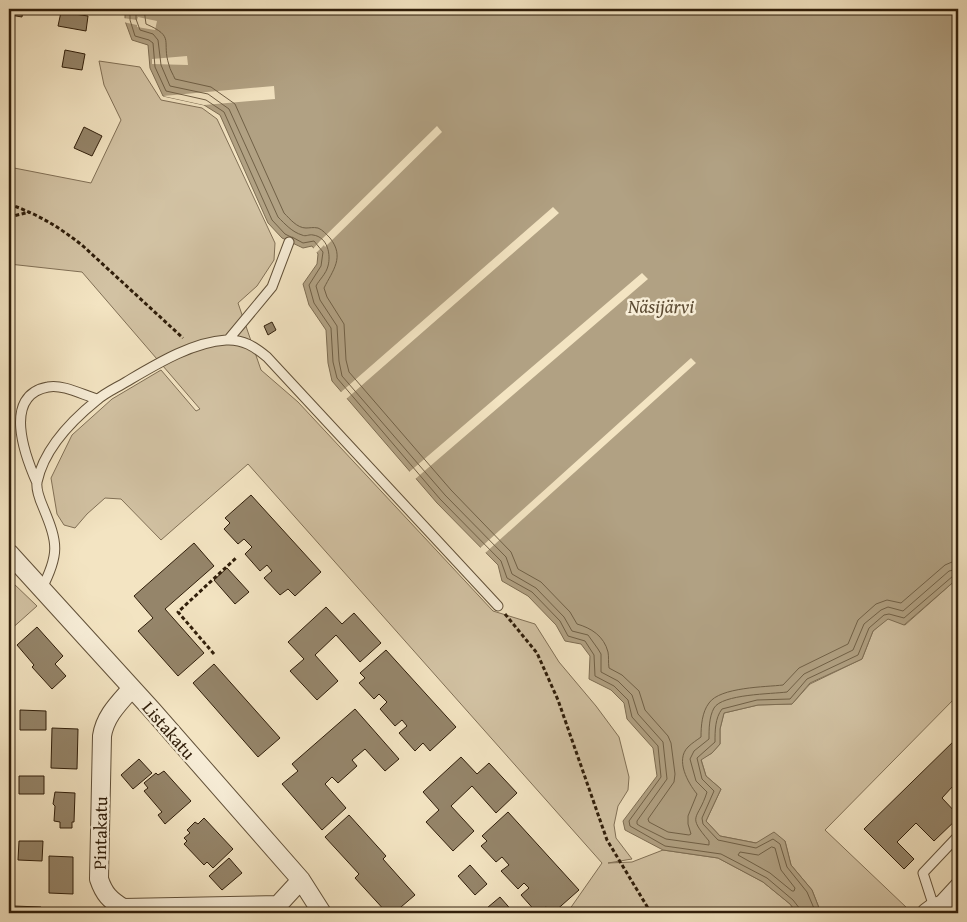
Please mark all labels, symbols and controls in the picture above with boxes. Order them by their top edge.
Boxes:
water label: Näsijärvi [627,292,694,320]
street label: Listakatu [136,695,202,765]
street label: Pintakatu [86,796,114,870]

